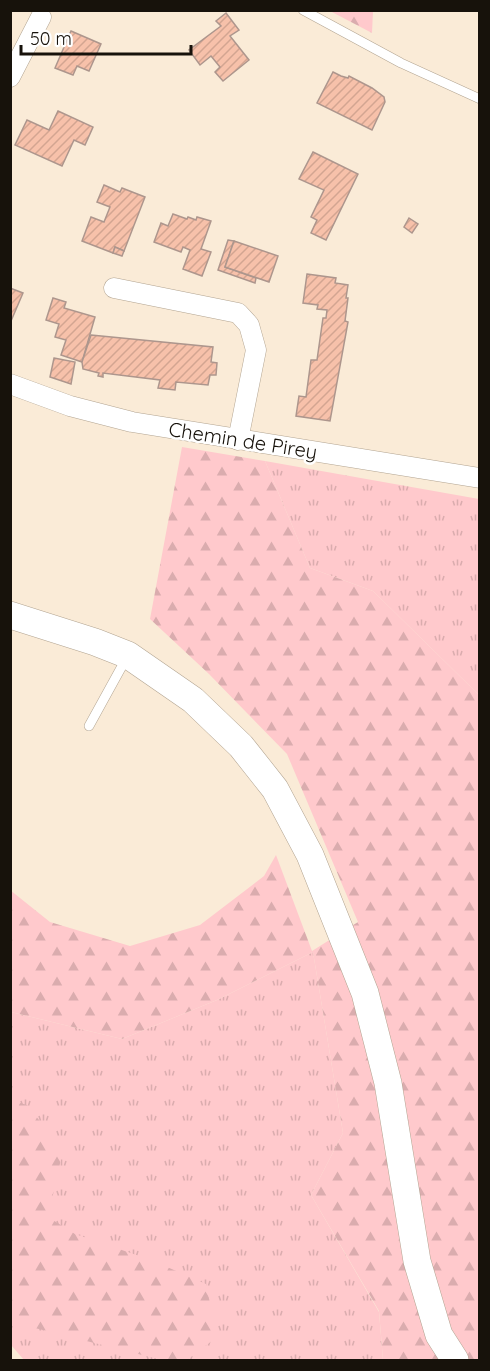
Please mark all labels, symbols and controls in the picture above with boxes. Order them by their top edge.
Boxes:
scale bar [21,18,190,56]
text: 50 m [30,27,72,50]
street label: Chemin de Pirey [167,416,319,464]

